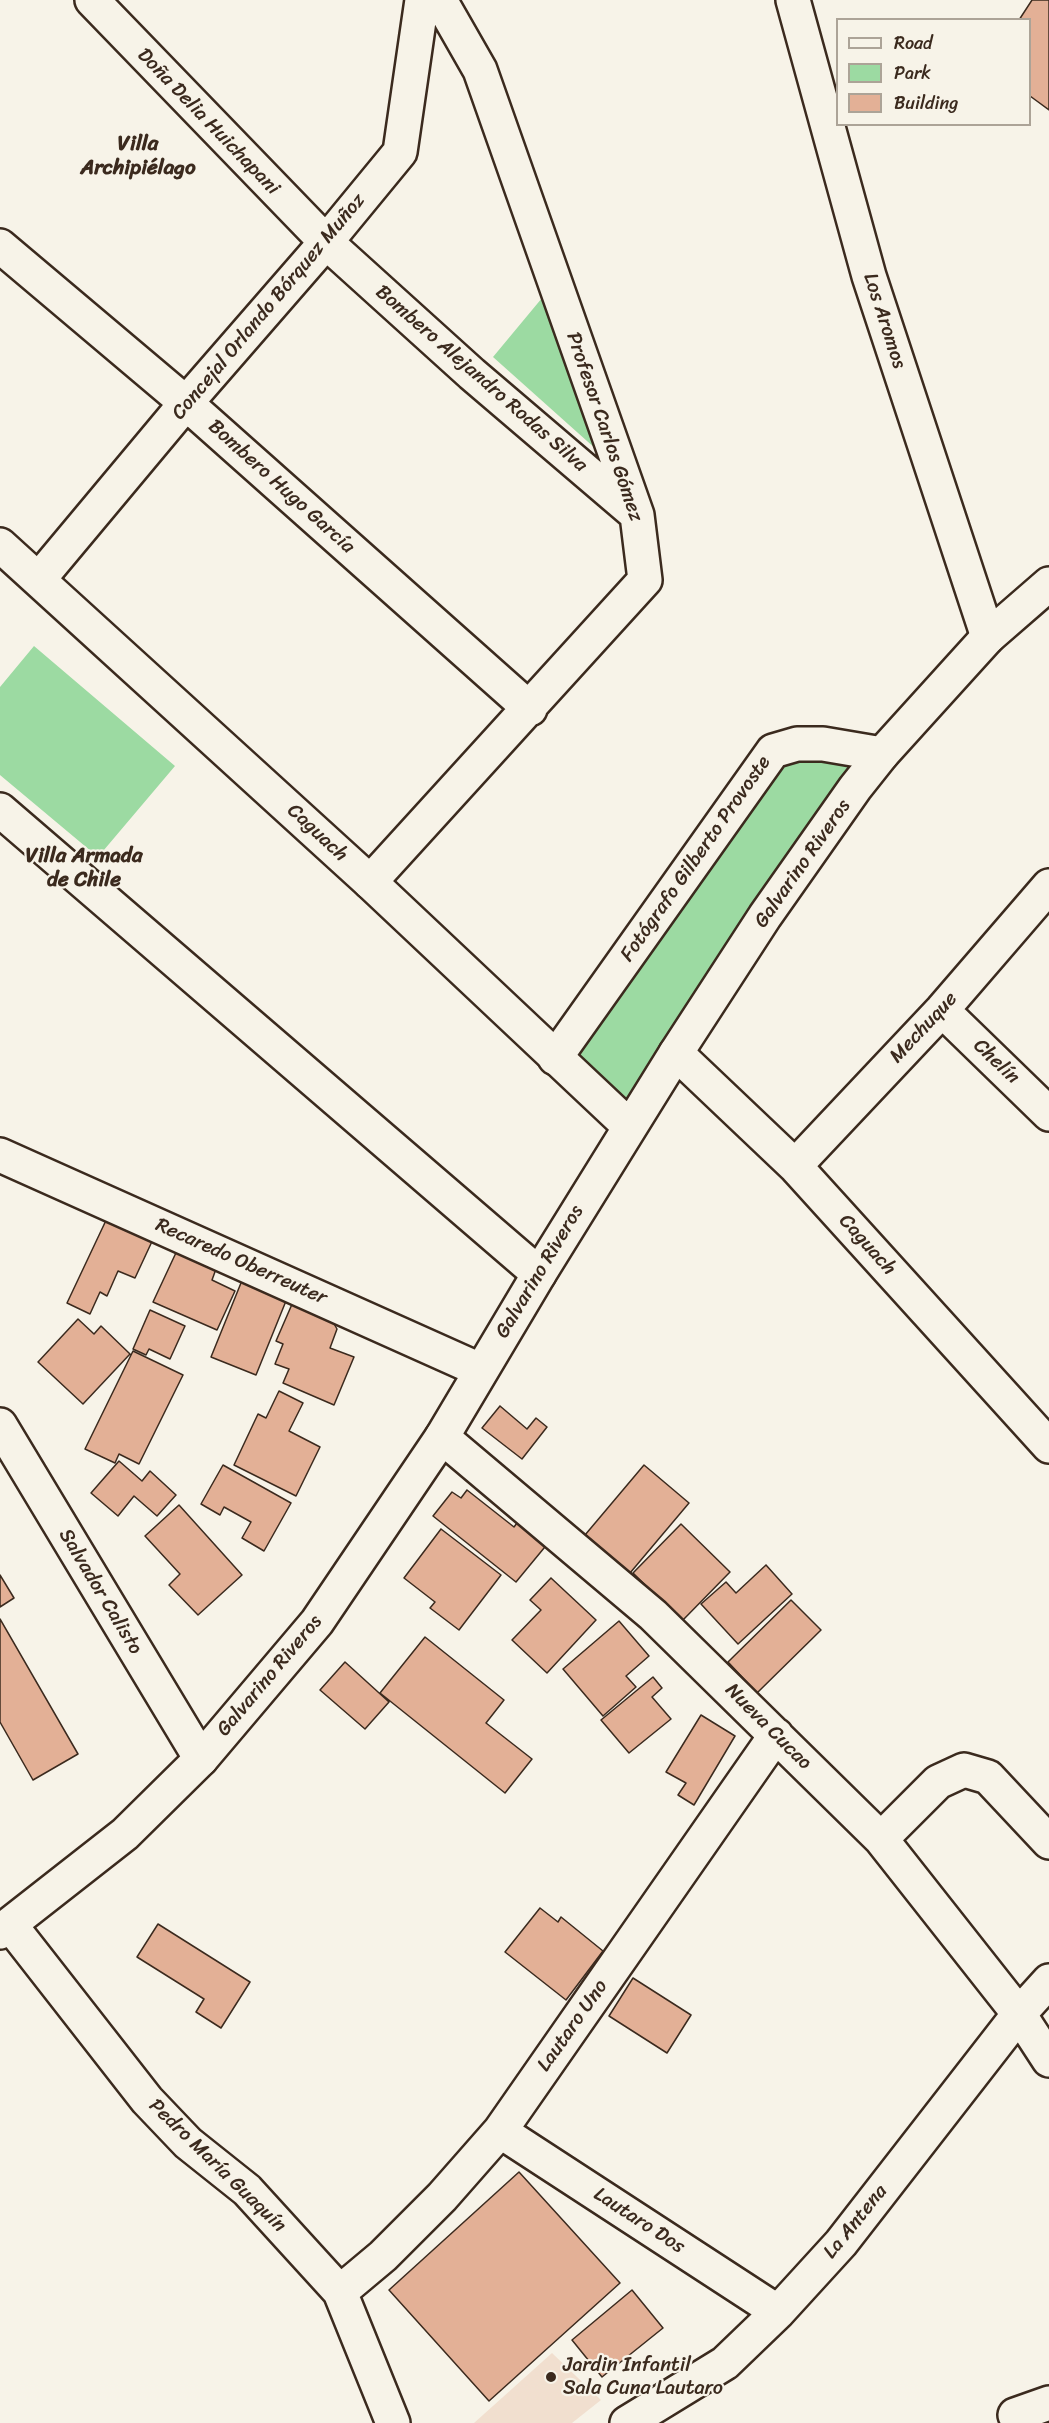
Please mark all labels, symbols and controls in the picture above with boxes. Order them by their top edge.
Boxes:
legend [836,18,1031,126]
text: Road [894,27,933,59]
street label: Doña Delia Huichapani [132,44,284,200]
text: Park [894,57,931,89]
text: Building [894,87,958,119]
district label: Villa Archipiélago [80,132,196,182]
street label: Concejal Orlando Bórquez Muñoz [167,189,371,425]
street label: Los Aromos [857,270,911,372]
street label: Bombero Alejandro Rodas Silva [370,280,592,478]
street label: Profesor Carlos Gómez [560,329,648,525]
street label: Bombero Hugo García [203,415,359,559]
street label: Fotógrafo Gilberto Provoste [616,752,776,966]
street label: Galvarino Riveros [750,795,856,933]
street label: Caguach [282,799,352,867]
district label: Villa Armada de Chile [26,844,142,894]
street label: Mechuque [885,987,963,1069]
street label: Chelín [968,1034,1024,1090]
street label: Galvarino Riveros [491,1201,589,1343]
street label: Caguach [833,1210,901,1280]
street label: Recaredo Oberreuter [152,1213,330,1311]
street label: Salvador Calisto [53,1525,147,1659]
street label: Galvarino Riveros [212,1610,328,1742]
street label: Nueva Cucao [720,1679,816,1775]
street label: Lautaro Uno [533,1975,613,2077]
street label: Pedro María Guaquín [143,2094,291,2238]
street label: La Antena [819,2180,893,2264]
street label: Lautaro Dos [589,2183,689,2259]
place label: Jardin Infantil Sala Cuna Lautaro [563,2354,723,2401]
marker: Jardin Infantil Sala Cuna Lautaro [544,2370,558,2384]

